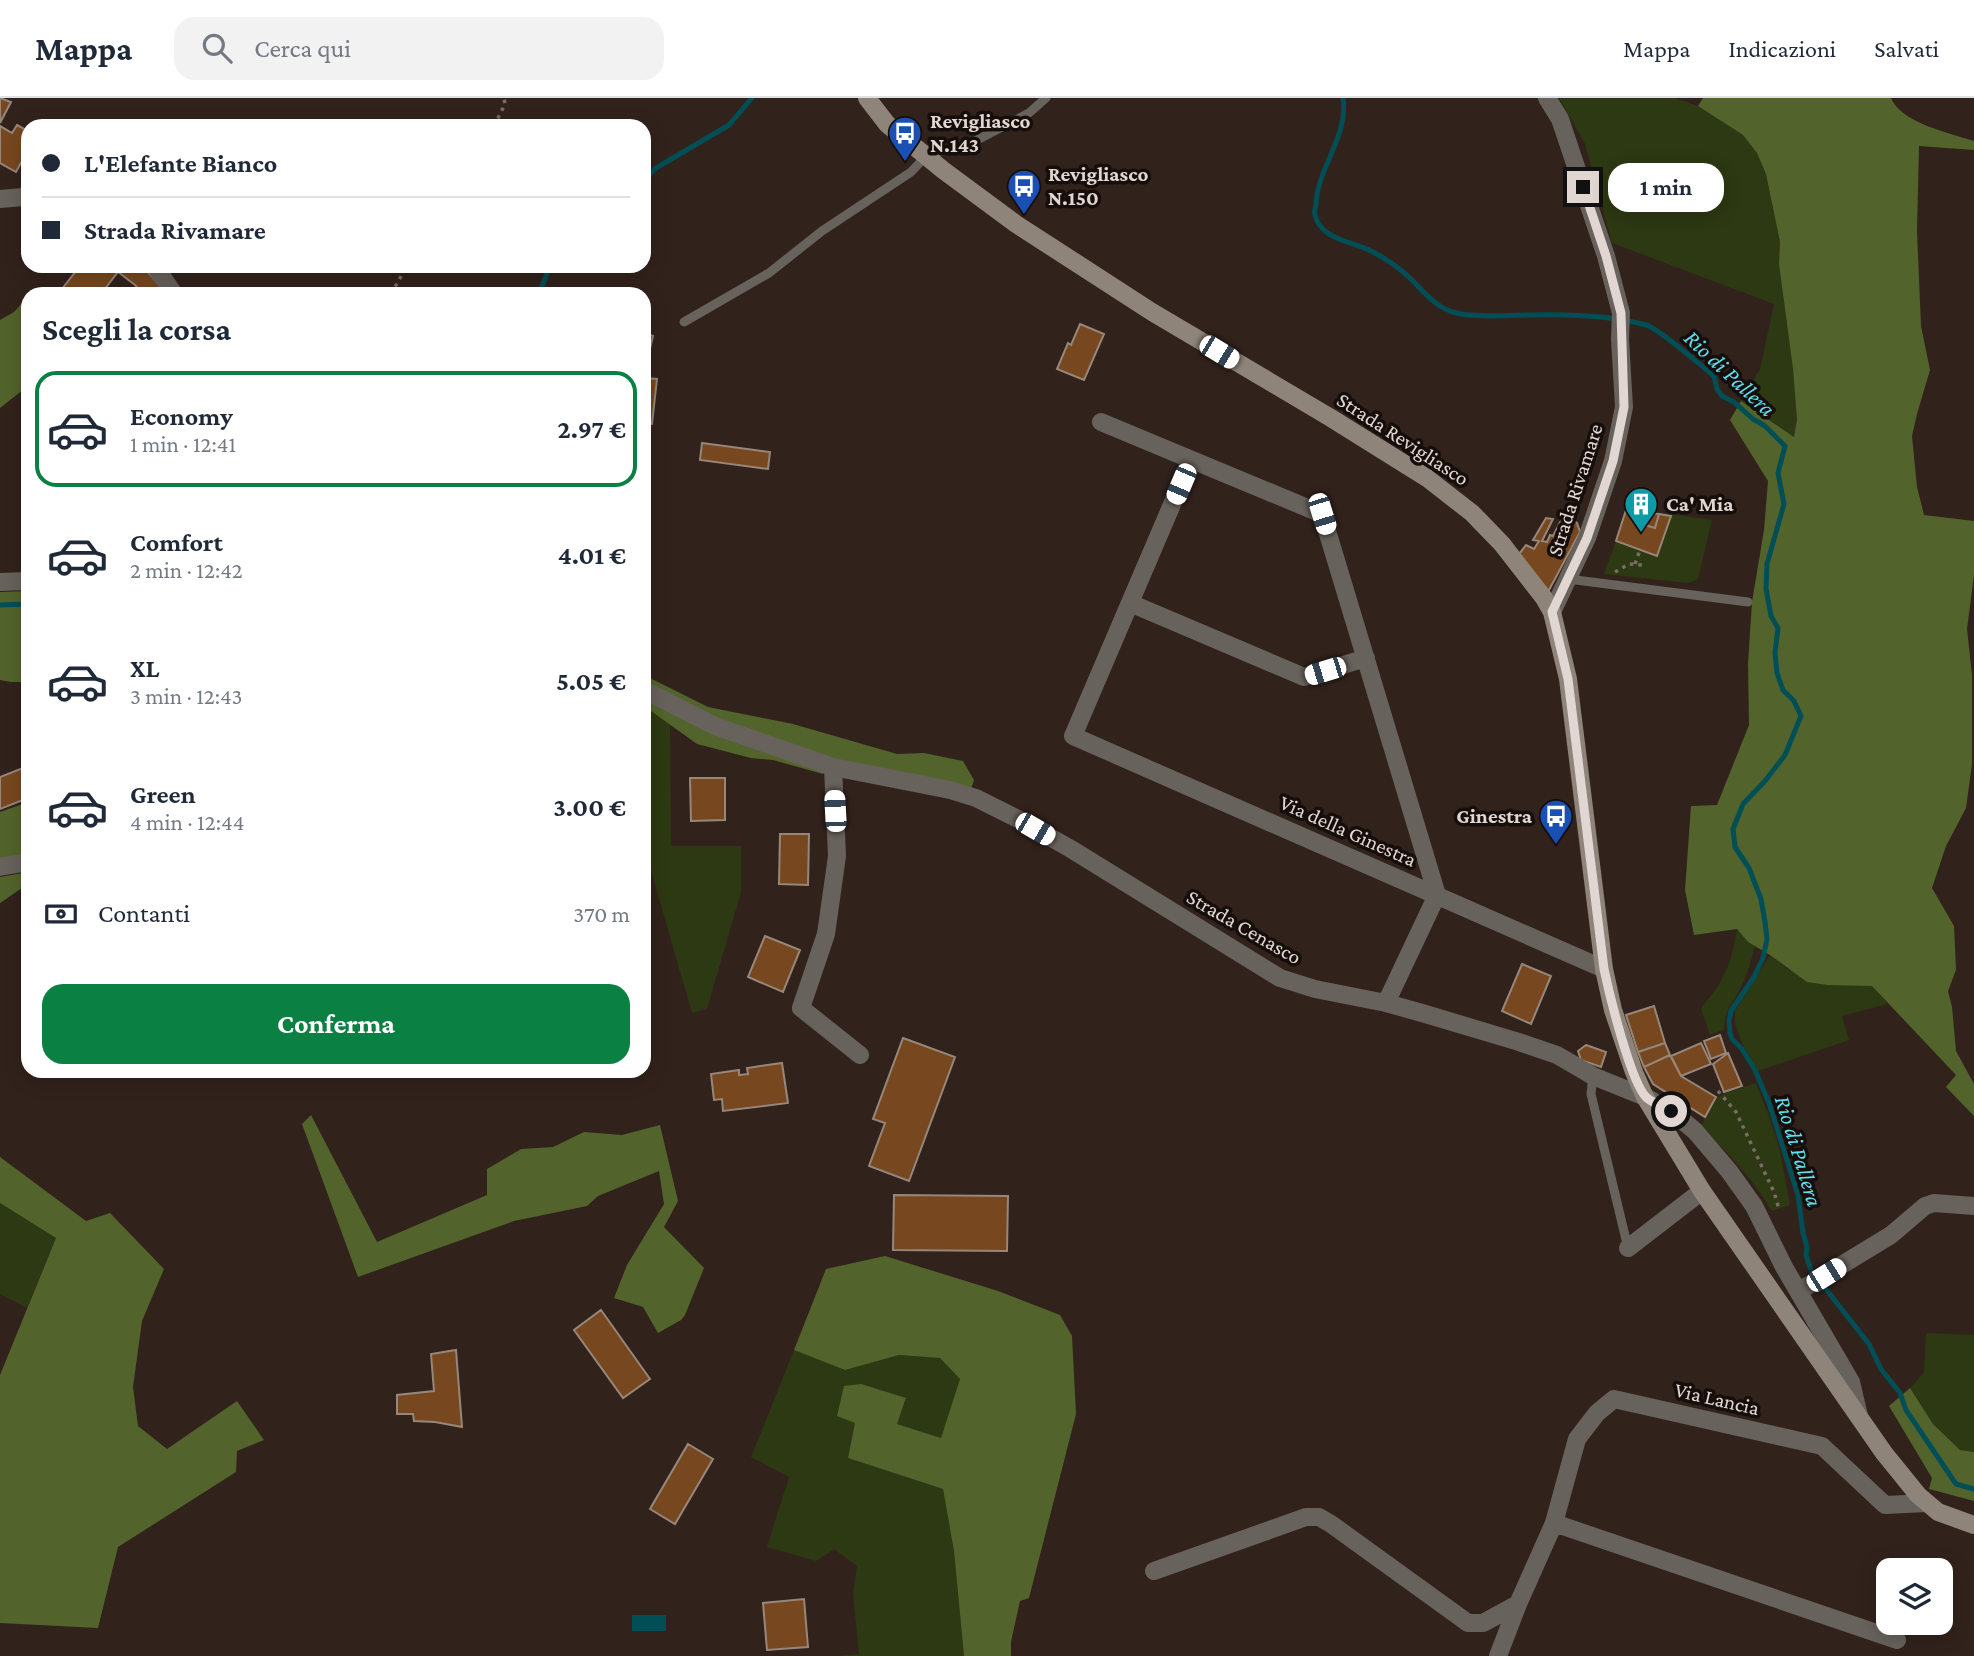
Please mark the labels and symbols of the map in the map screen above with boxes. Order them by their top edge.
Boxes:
place label: Revigliasco N.143 [930,109,1030,157]
bus stop icon: Revigliasco N.143 [886,114,924,163]
place label: Revigliasco N.150 [1048,162,1148,210]
callout: 1 min [1608,162,1723,212]
bus stop icon: Revigliasco N.150 [1005,167,1043,216]
route end [1567,171,1599,203]
water label: Rio di Pallera [1679,324,1781,422]
car [1196,332,1243,372]
street label: Strada Revigliasco [1333,387,1473,491]
street label: Strada Rivamare [1542,421,1608,559]
car [1164,461,1199,507]
building icon: Ca' Mia [1622,485,1660,534]
car [1306,491,1339,537]
place label: Ca' Mia [1666,492,1734,516]
car [1302,655,1349,687]
car [824,789,847,833]
street label: Via della Ginestra [1276,790,1420,872]
bus stop icon: Ginestra [1537,797,1575,846]
place label: Ginestra [1456,804,1533,828]
car [1012,809,1059,849]
street label: Strada Cenasco [1183,885,1305,969]
water label: Rio di Pallera [1770,1092,1828,1210]
route start [1655,1095,1687,1127]
car [1803,1255,1850,1295]
street label: Via Lancia [1672,1378,1762,1420]

